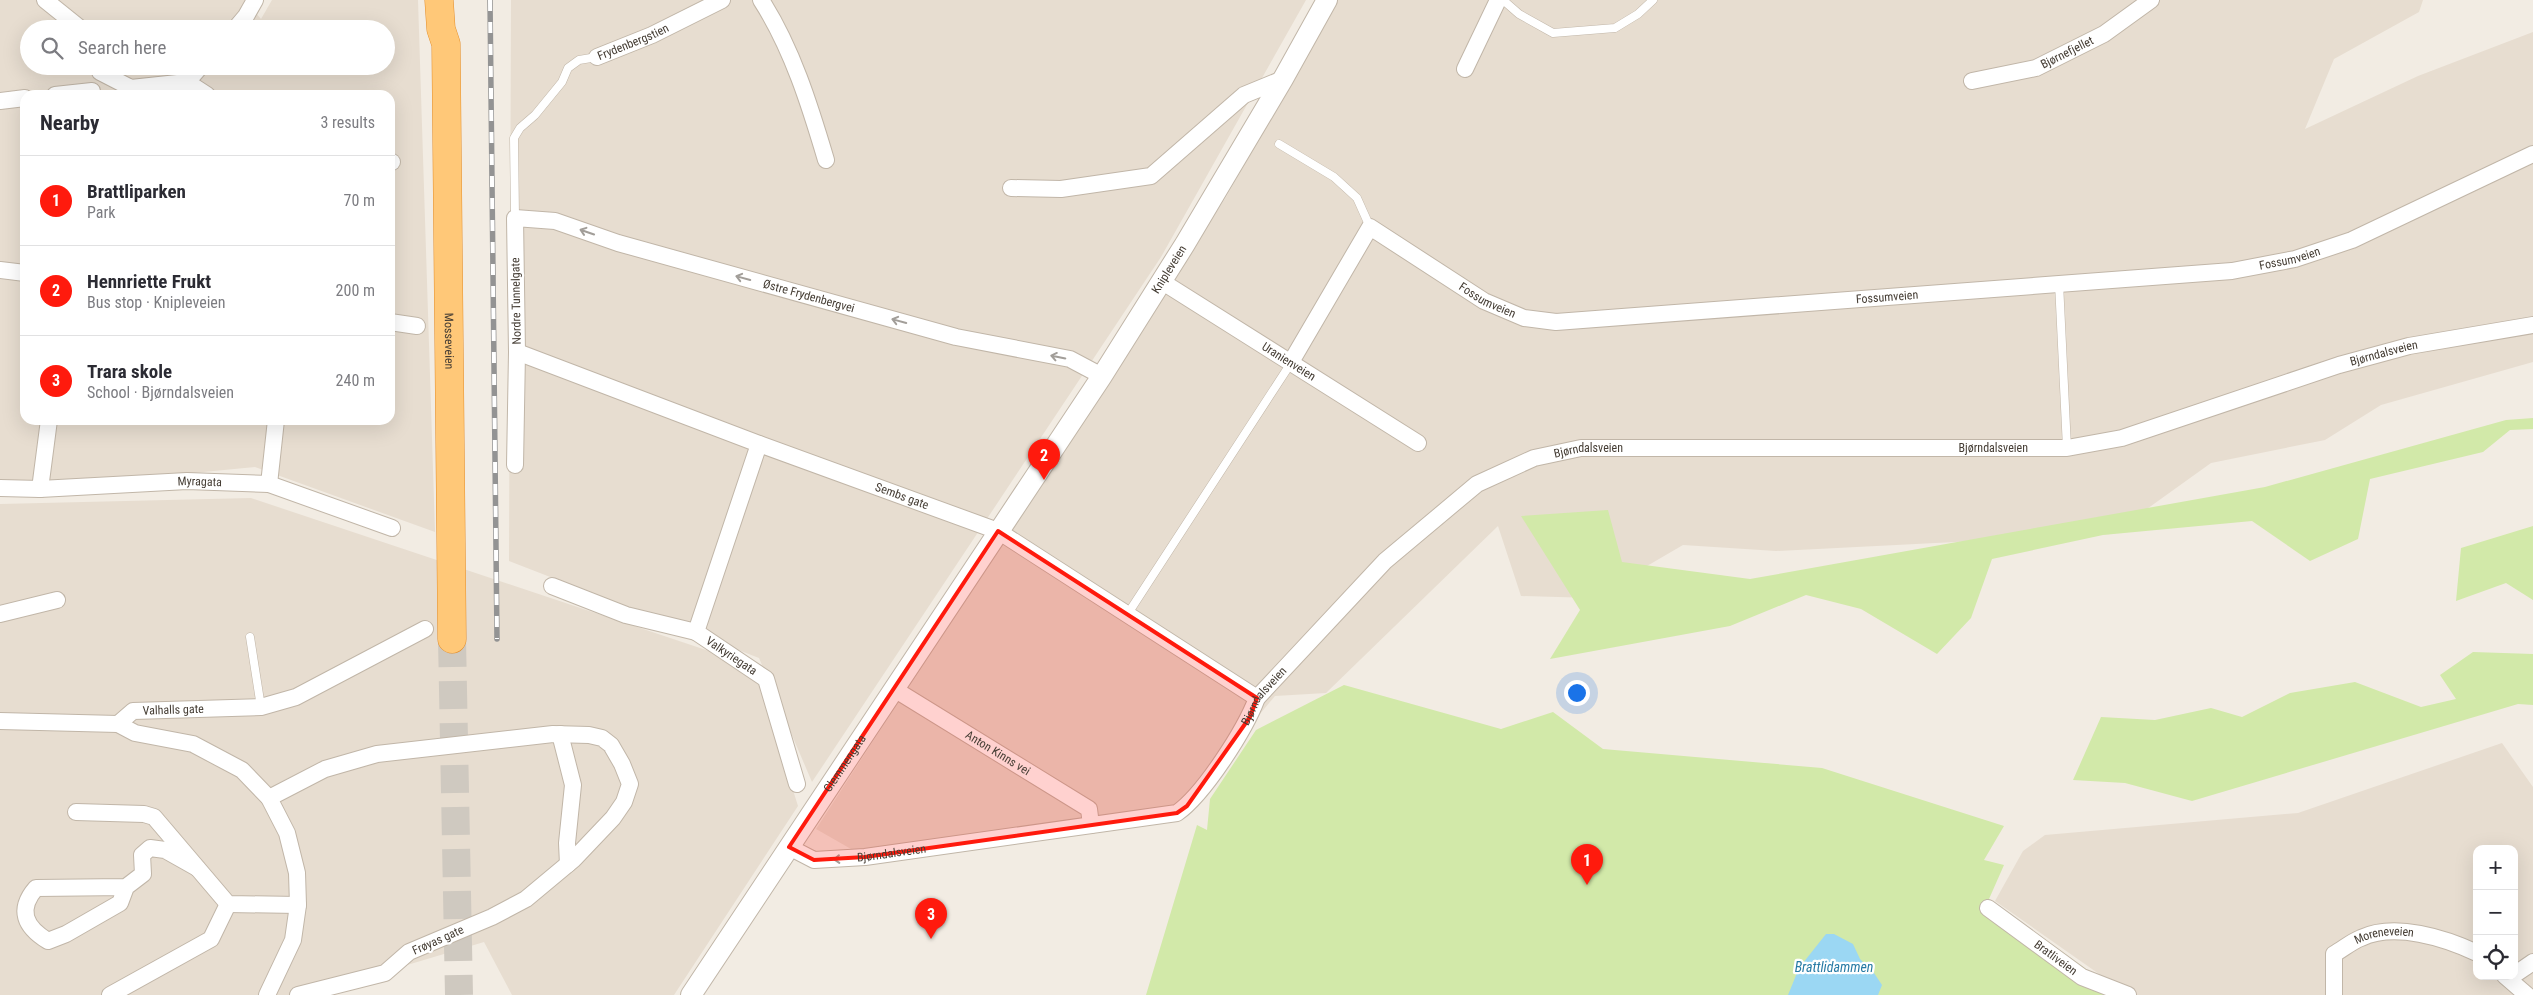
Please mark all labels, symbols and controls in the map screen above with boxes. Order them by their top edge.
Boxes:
search box [20,20,395,75]
street label: Frydenbergstien [595,21,671,63]
street label: Bjørnefjellet [2038,33,2096,72]
icon: search [38,34,66,62]
text: Search here [78,36,166,59]
text: Nearby [40,111,99,135]
text: 3 results [320,113,375,132]
text: Brattliparken [87,180,186,203]
text: 1 [52,191,60,210]
text: 70 m [343,191,375,210]
text: Park [87,203,116,222]
one-way arrow [579,227,595,237]
street label: Knipleveien [1149,243,1189,296]
street label: Fossumveien [2258,244,2322,273]
street label: Nordre Tunnelgate [508,257,524,345]
text: Hennriette Frukt [87,270,211,293]
one-way arrow [735,272,751,282]
street label: Østre Frydenbergvei [762,277,856,315]
street label: Fossumveien [1456,280,1518,321]
text: 2 [52,281,60,300]
text: 200 m [336,281,375,300]
street label: Fossumveien [1855,288,1919,306]
text: Bus stop · Knipleveien [87,293,226,312]
street label: Mosseveien [442,313,456,370]
one-way arrow [892,316,908,325]
street label: Bjørndalsveien [2348,338,2419,369]
street label: Uranienveien [1259,339,1318,384]
one-way arrow [1050,352,1066,361]
text: Trara skole [87,360,172,383]
text: 3 [52,371,60,390]
text: 240 m [336,371,375,390]
text: School · Bjørndalsveien [87,383,234,402]
pin: 2 [1028,439,1060,480]
street label: Bjørndalsveien [1553,441,1623,461]
street label: Bjørndalsveien [1958,441,2028,455]
street label: Myragata [177,474,222,489]
street label: Sembs gate [873,480,931,512]
street label: Valkyriegata [703,634,760,678]
street label: Bjørndalsveien [1238,664,1290,728]
your location [1564,680,1590,706]
street label: Valhalls gate [142,702,204,718]
street label: Anton Kinns vei [963,728,1033,778]
street label: Glemmengata [821,732,869,795]
street label: Bjørndalsveien [857,841,927,864]
pin: 1 [1571,844,1603,885]
map controls [2473,845,2518,980]
button: + [2473,845,2518,890]
one-way arrow [833,854,849,863]
button: − [2473,890,2518,935]
pin: 3 [915,898,947,939]
street label: Frøyas gate [410,922,466,958]
street label: Moreneveien [2352,924,2415,947]
button: locate [2473,935,2518,980]
street label: Bratliveien [2032,937,2080,978]
water label: Brattlidammen [1795,959,1873,975]

